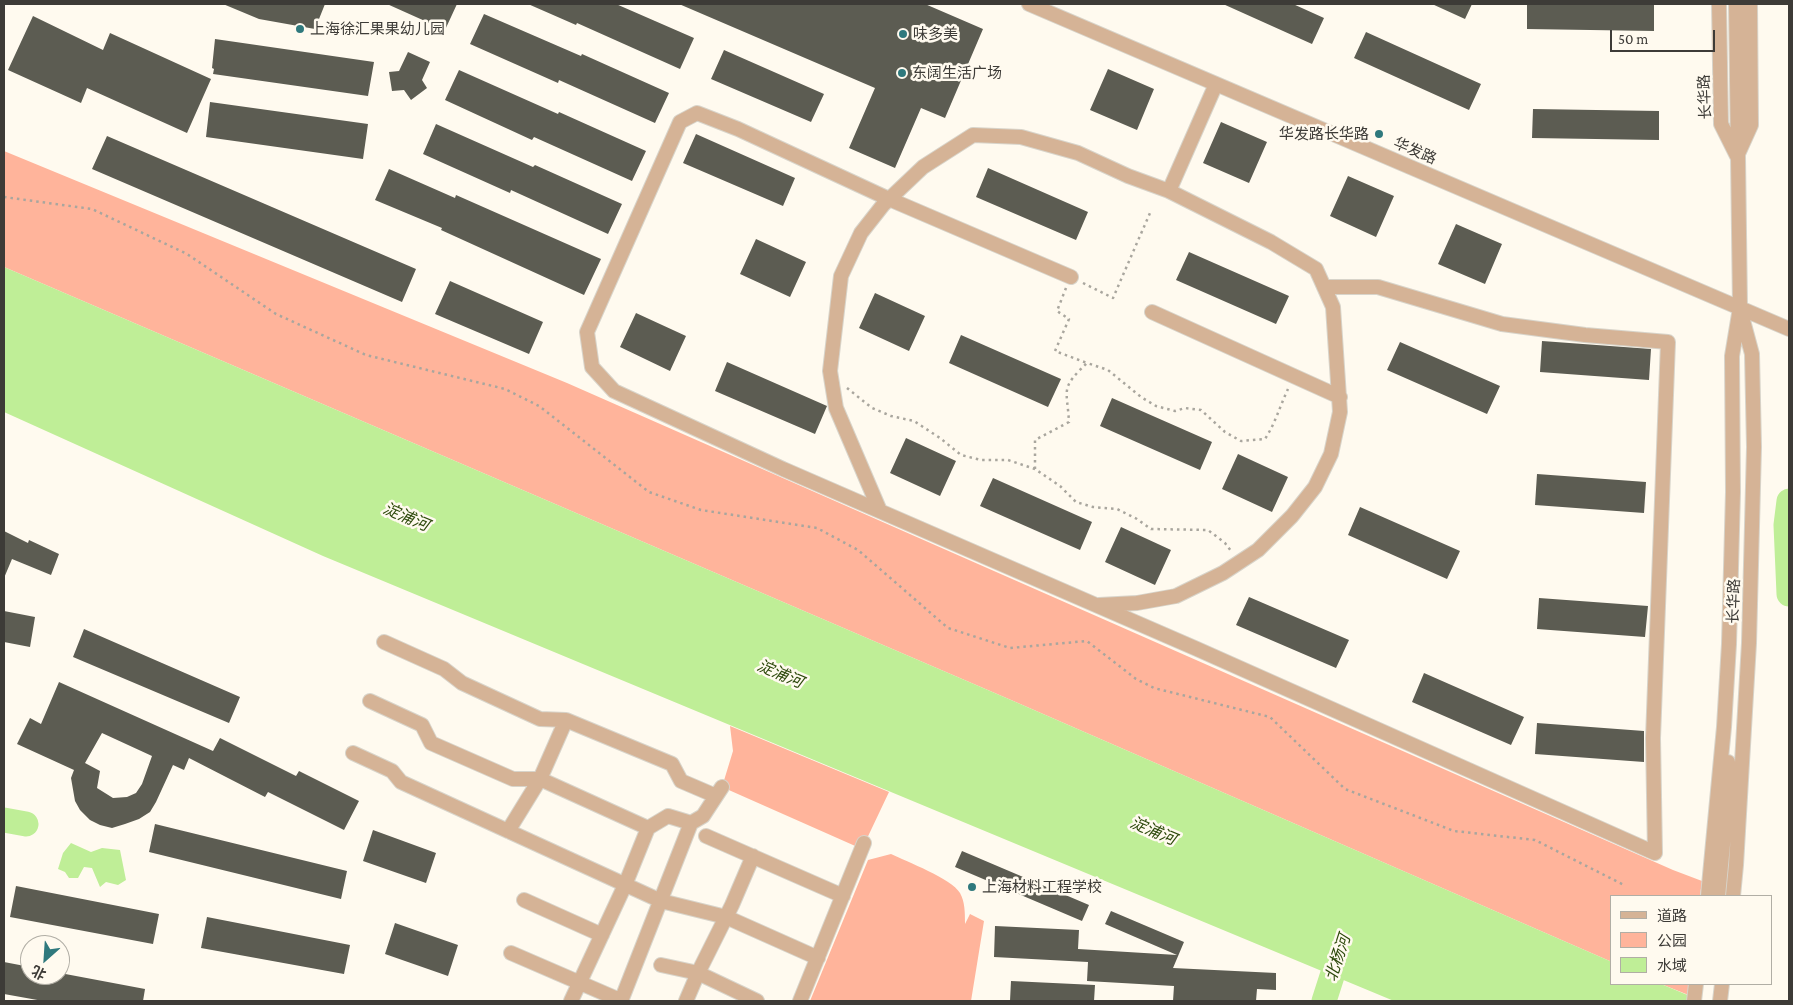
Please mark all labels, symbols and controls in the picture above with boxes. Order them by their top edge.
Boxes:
place label: 上海徐汇果果幼儿园 [310,20,445,38]
scale bar [1613,20,1718,52]
marker: 上海徐汇果果幼儿园 [294,23,306,35]
place label: 味多美 [913,25,958,43]
marker: 味多美 [897,28,909,40]
text: 50 m [1618,31,1648,47]
place label: 东阔生活广场 [912,64,1002,82]
marker: 东阔生活广场 [896,67,908,79]
street label: 长华路 [1695,74,1715,120]
place label: 华发路长华路 [1279,125,1369,143]
marker: 华发路长华路 [1373,128,1385,140]
street label: 华发路 [1391,134,1439,168]
water label: 淀浦河 [380,499,432,535]
street label: 长华路 [1724,578,1744,624]
water label: 淀浦河 [754,656,806,692]
water label: 淀浦河 [1127,813,1179,849]
place label: 上海材料工程学校 [982,878,1102,896]
marker: 上海材料工程学校 [966,881,978,893]
legend [1610,895,1773,985]
text: 道路 [1657,908,1687,924]
water label: 北杨河 [1321,932,1355,984]
text: 公园 [1657,933,1687,949]
north arrow [20,935,70,985]
text: 水域 [1657,958,1687,974]
text: 北 [29,962,49,983]

